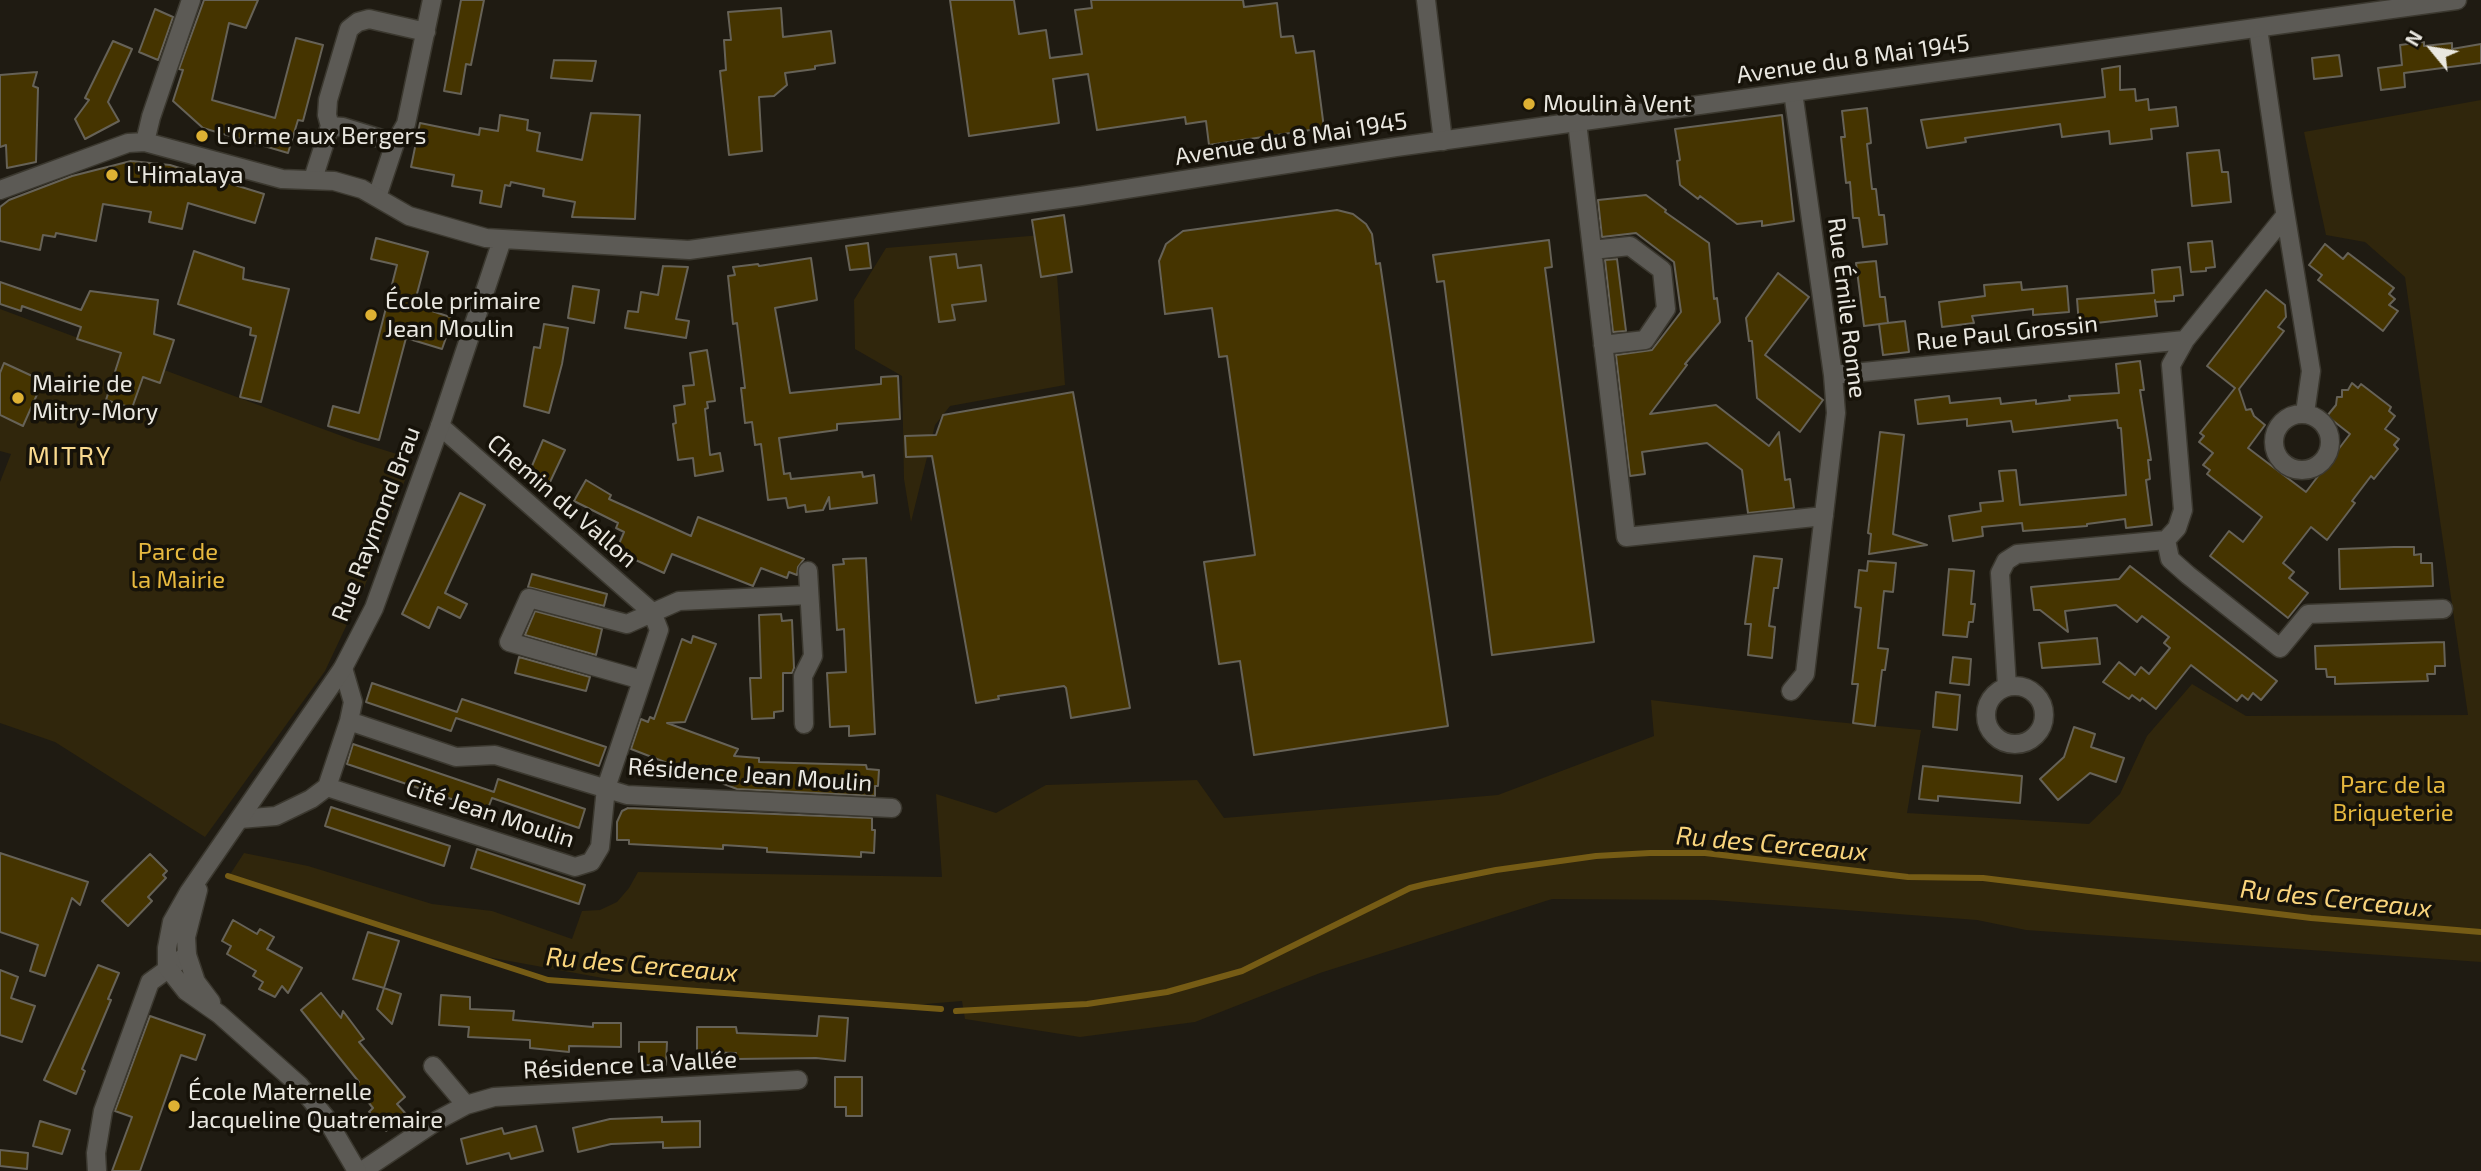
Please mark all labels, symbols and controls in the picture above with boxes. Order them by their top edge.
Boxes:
north arrow [2397,14,2467,84]
text: N [2400,27,2427,50]
street label: Avenue du 8 Mai 1945 [1735,28,1971,90]
place label: Moulin à Vent [1543,90,1692,118]
marker: Moulin à Vent [1521,96,1537,112]
street label: Avenue du 8 Mai 1945 [1173,106,1409,172]
place label: L'Orme aux Bergers [216,122,426,150]
marker: L'Orme aux Bergers [194,128,210,144]
place label: L'Himalaya [126,161,244,189]
marker: L'Himalaya [104,167,120,183]
street label: Rue Émile Ronne [1822,216,1872,400]
place label: École primaire Jean Moulin [385,287,541,343]
marker: École primaire Jean Moulin [363,307,379,323]
street label: Rue Paul Grossin [1915,309,2099,357]
place label: Mairie de Mitry-Mory [32,370,158,426]
marker: Mairie de Mitry-Mory [10,390,26,406]
street label: Rue Raymond Brau [326,422,426,626]
street label: Chemin du Vallon [481,428,643,574]
district label: MITRY [28,440,112,472]
park label: Parc de la Mairie [131,538,225,594]
street label: Résidence Jean Moulin [627,752,873,798]
park label: Parc de la Briqueterie [2332,771,2454,827]
street label: Cité Jean Moulin [402,772,578,854]
water label: Ru des Cerceaux [1675,820,1869,868]
water label: Ru des Cerceaux [2239,873,2433,925]
water label: Ru des Cerceaux [545,941,739,989]
street label: Résidence La Vallée [522,1045,738,1085]
place label: École Maternelle Jacqueline Quatremaire [188,1078,443,1134]
marker: École Maternelle Jacqueline Quatremaire [166,1098,182,1114]

